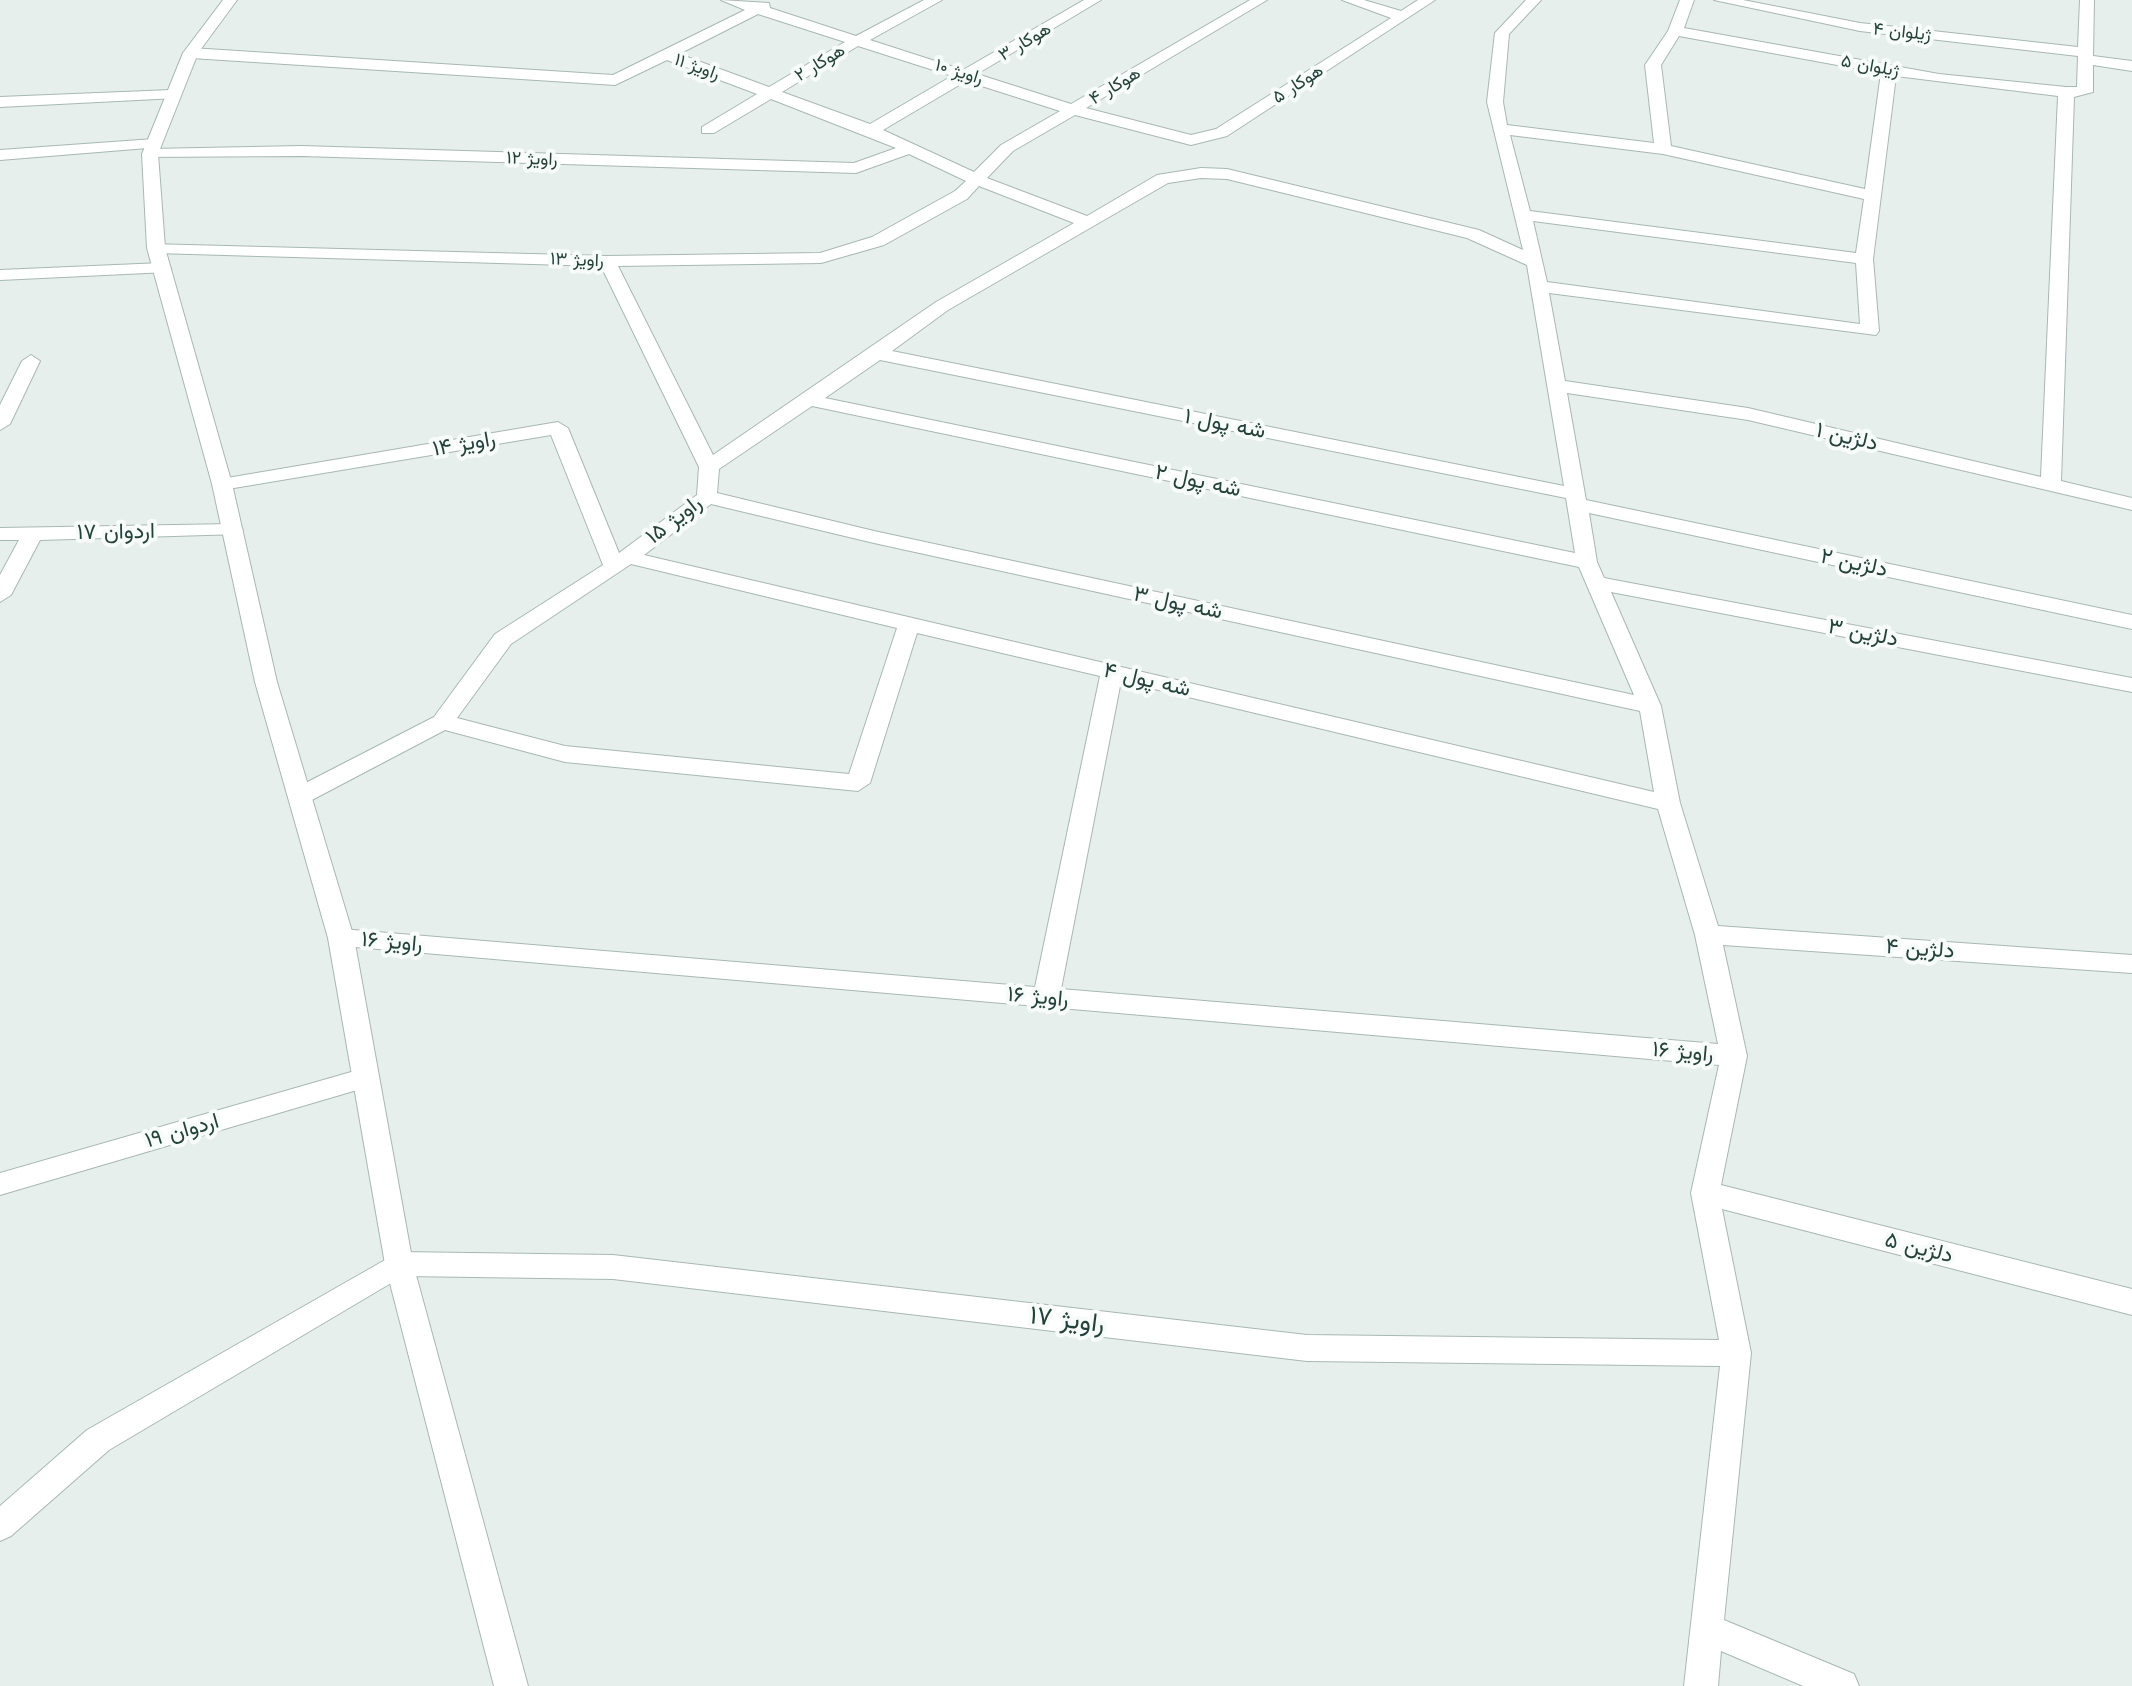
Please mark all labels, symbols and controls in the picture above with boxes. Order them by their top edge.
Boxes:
street label: هوکار ۳ [995,18,1055,66]
street label: ژیلوان ۴ [1872,18,1932,46]
street label: هوکار ۲ [791,40,849,86]
street label: راویژ ۱۱ [671,49,723,85]
street label: ژیلوان ۵ [1839,50,1901,82]
street label: راویژ ۱۰ [932,54,986,90]
street label: هوکار ۵ [1269,60,1327,108]
street label: هوکار ۴ [1086,62,1144,110]
street label: راویژ ۱۲ [506,147,558,171]
street label: راویژ ۱۳ [550,248,604,272]
street label: شه پول ۱ [1182,403,1268,445]
street label: دلژین ۱ [1813,417,1881,457]
street label: راویژ ۱۴ [430,425,498,463]
street label: شه پول ۲ [1153,459,1243,503]
street label: راویژ ۱۵ [641,490,707,550]
street label: اردوان ۱۷ [77,518,155,546]
street label: دلژین ۲ [1818,543,1890,583]
street label: شه پول ۳ [1131,581,1225,625]
street label: دلژین ۳ [1826,613,1900,653]
street label: شه پول ۴ [1101,657,1193,703]
street label: راویژ ۱۶ [360,926,424,958]
street label: دلژین ۴ [1885,933,1955,965]
street label: راویژ ۱۶ [1006,981,1070,1013]
street label: راویژ ۱۶ [1651,1036,1715,1068]
street label: اردوان ۱۹ [142,1108,222,1154]
street label: دلژین ۵ [1882,1227,1956,1269]
street label: راویژ ۱۷ [1028,1300,1106,1340]

